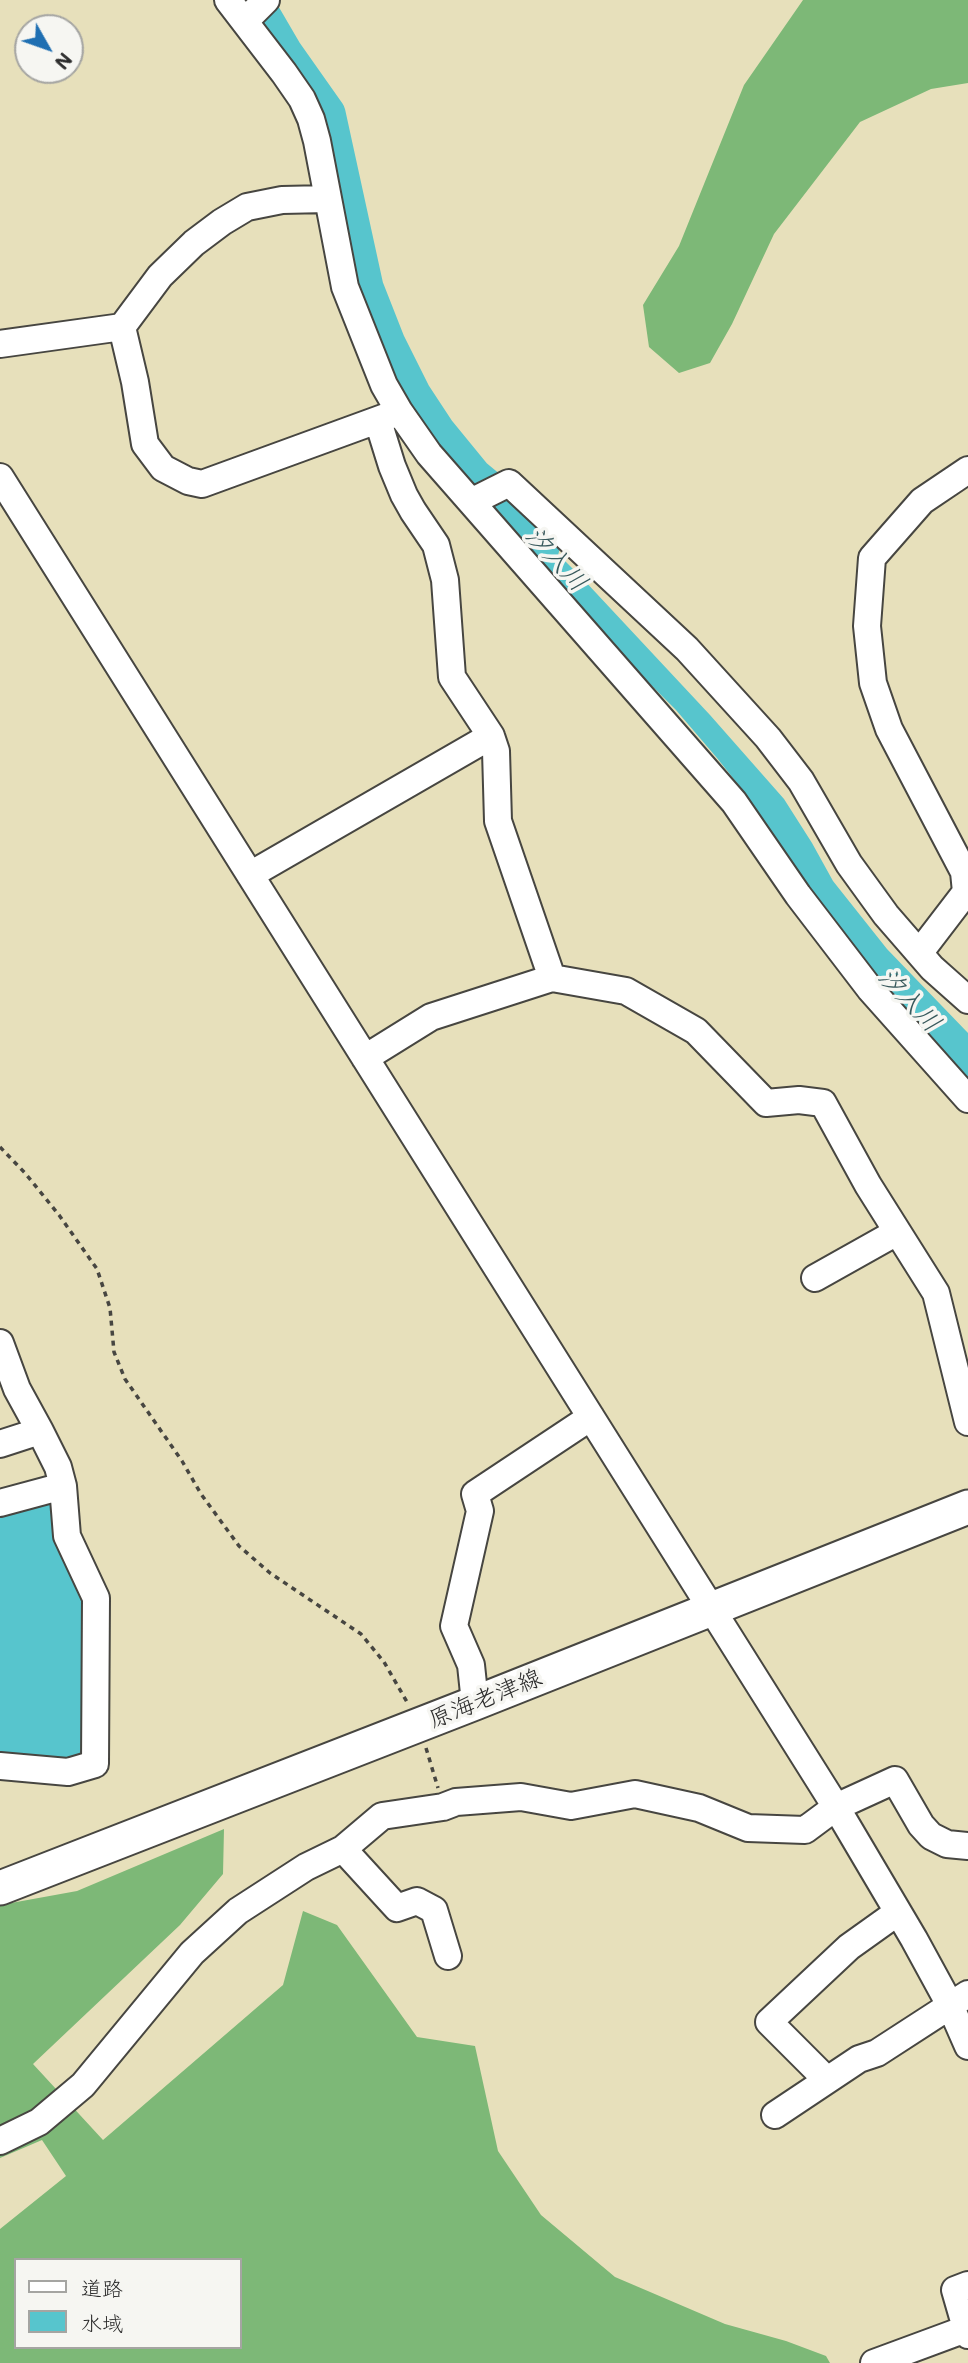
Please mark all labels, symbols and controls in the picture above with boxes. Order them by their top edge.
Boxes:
north arrow [14,14,84,84]
text: N [50,48,78,75]
water label: 汐入川 [518,520,594,598]
water label: 汐入川 [871,961,947,1039]
street label: 原海老津線 [424,1663,546,1735]
legend [14,2258,242,2349]
text: 道路 [81,2274,123,2301]
text: 水域 [81,2309,123,2336]

